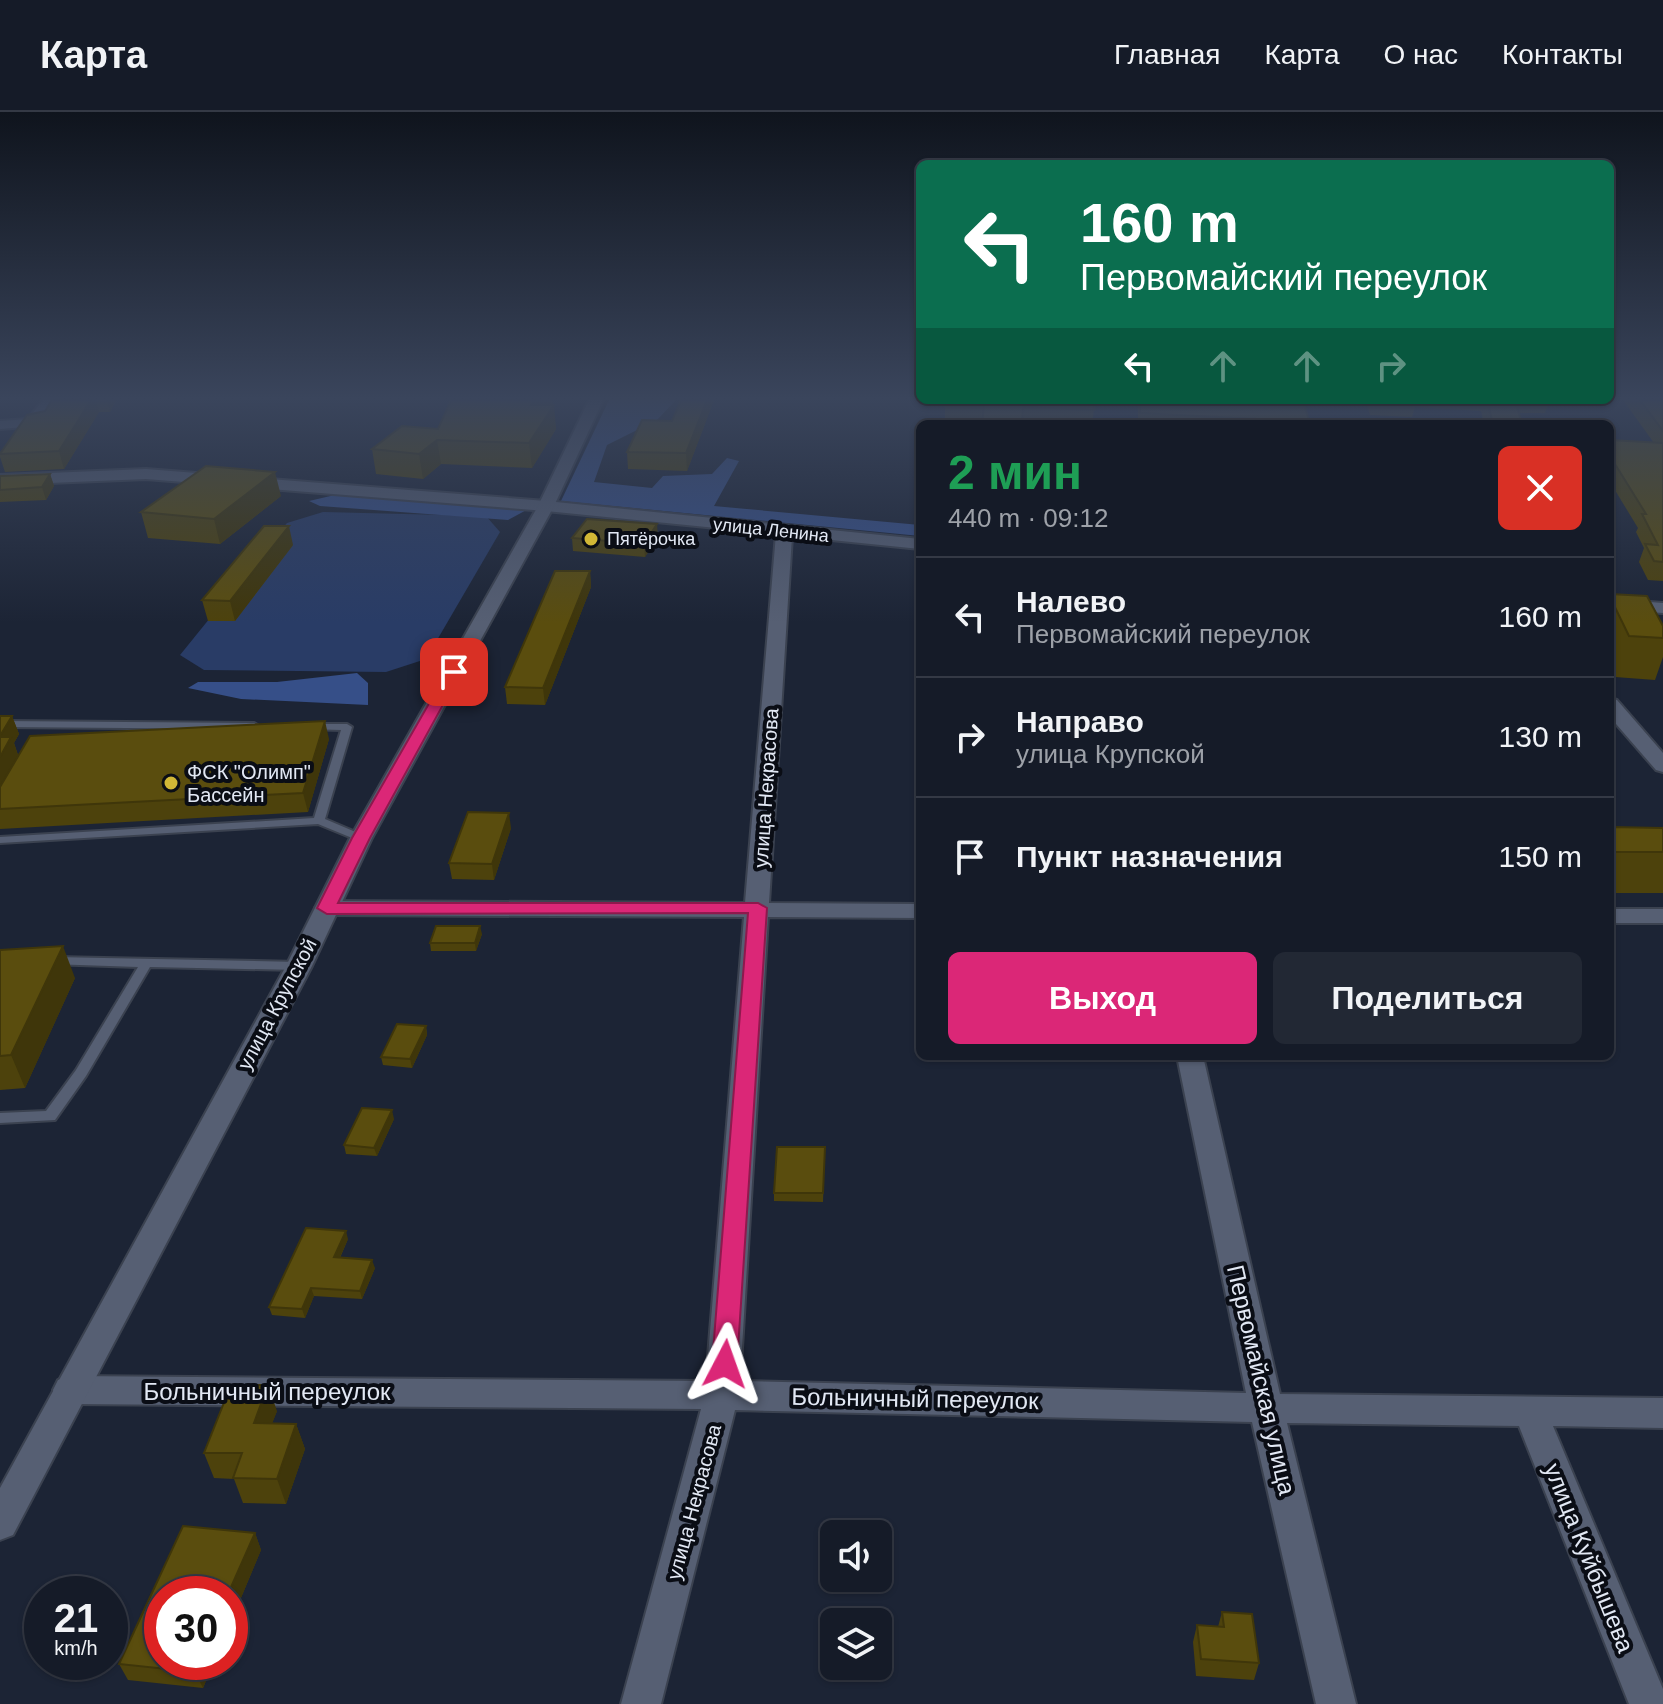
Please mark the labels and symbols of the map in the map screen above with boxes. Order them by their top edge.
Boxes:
street label: улица Ленина [712,514,831,546]
place label: Пятёрочка [607,529,696,549]
marker: Пятёрочка [582,530,600,548]
pin [420,638,488,706]
street label: улица Некрасова [749,707,783,869]
place label: ФСК "Олимп" Бассейн [187,761,311,806]
marker: ФСК "Олимп" Бассейн [162,774,180,792]
street label: улица Крупской [233,935,321,1073]
street label: Первомайская улица [1222,1262,1301,1498]
position arrow [683,1322,767,1406]
street label: Больничный переулок [143,1378,391,1405]
street label: Больничный переулок [791,1383,1039,1414]
street label: улица Некрасова [663,1421,726,1582]
street label: улица Куйбышева [1539,1459,1640,1657]
speed limit sign: 30 [144,1576,248,1680]

